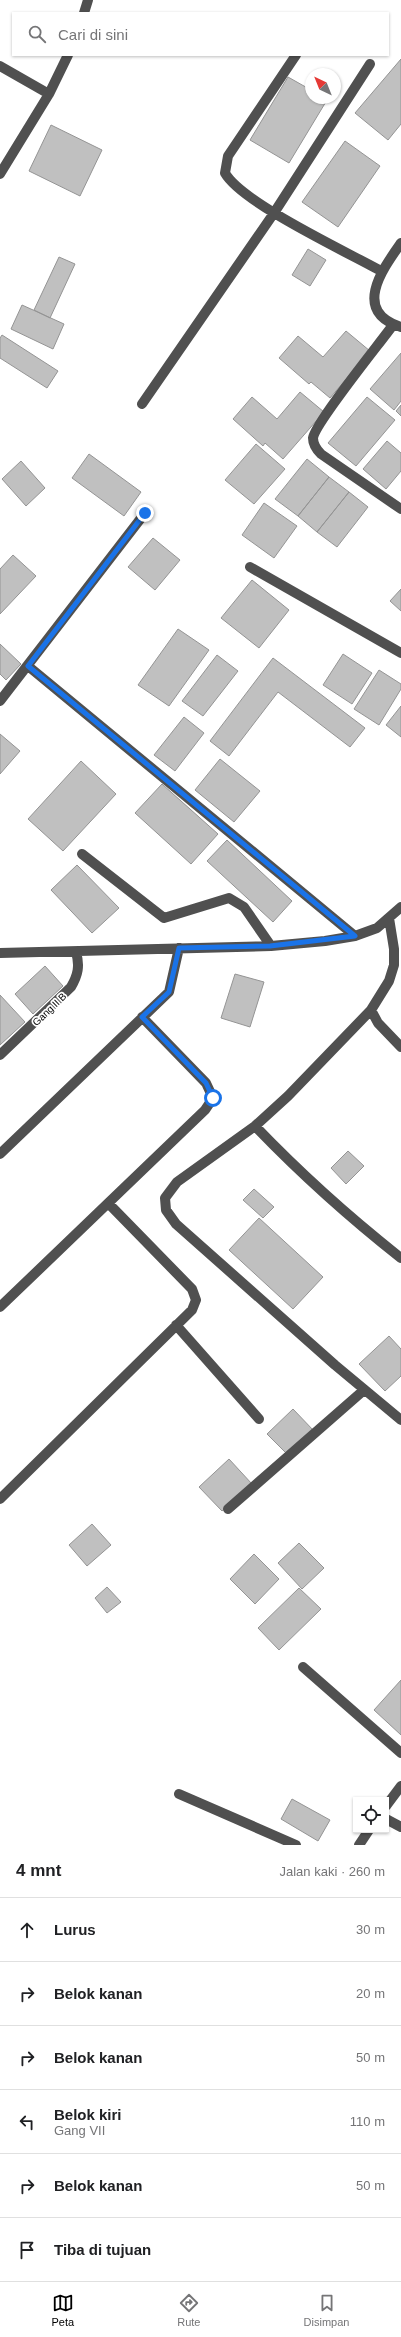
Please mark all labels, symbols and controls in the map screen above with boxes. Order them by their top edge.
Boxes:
search box [12,12,389,56]
icon: search [26,23,48,45]
text: Cari di sini [58,26,128,43]
north arrow [305,68,341,104]
route end [136,504,154,522]
street label: Gang II B [30,991,69,1028]
route start [204,1089,222,1107]
map controls [353,1797,389,1833]
button: locate [353,1797,389,1833]
text: 4 mnt [16,1861,61,1880]
text: Jalan kaki · 260 m [280,1864,385,1879]
icon: ahead [16,1919,38,1941]
text: Lurus [54,1921,96,1938]
text: 30 m [356,1922,385,1937]
icon: right [16,1983,38,2005]
text: Belok kanan [54,1985,142,2002]
text: 20 m [356,1986,385,2001]
icon: right [16,2047,38,2069]
text: Belok kanan [54,2049,142,2066]
text: 50 m [356,2050,385,2065]
text: Belok kiri [54,2106,122,2123]
icon: left [16,2111,38,2133]
text: 110 m [350,2114,385,2129]
text: Gang VII [54,2123,105,2138]
icon: right [16,2175,38,2197]
text: Belok kanan [54,2177,142,2194]
text: 50 m [356,2178,385,2193]
icon: arrive [16,2239,38,2261]
text: Tiba di tujuan [54,2241,151,2258]
tab: Peta [52,2292,74,2328]
tab: Rute [177,2292,201,2328]
tab: Disimpan [304,2292,349,2328]

